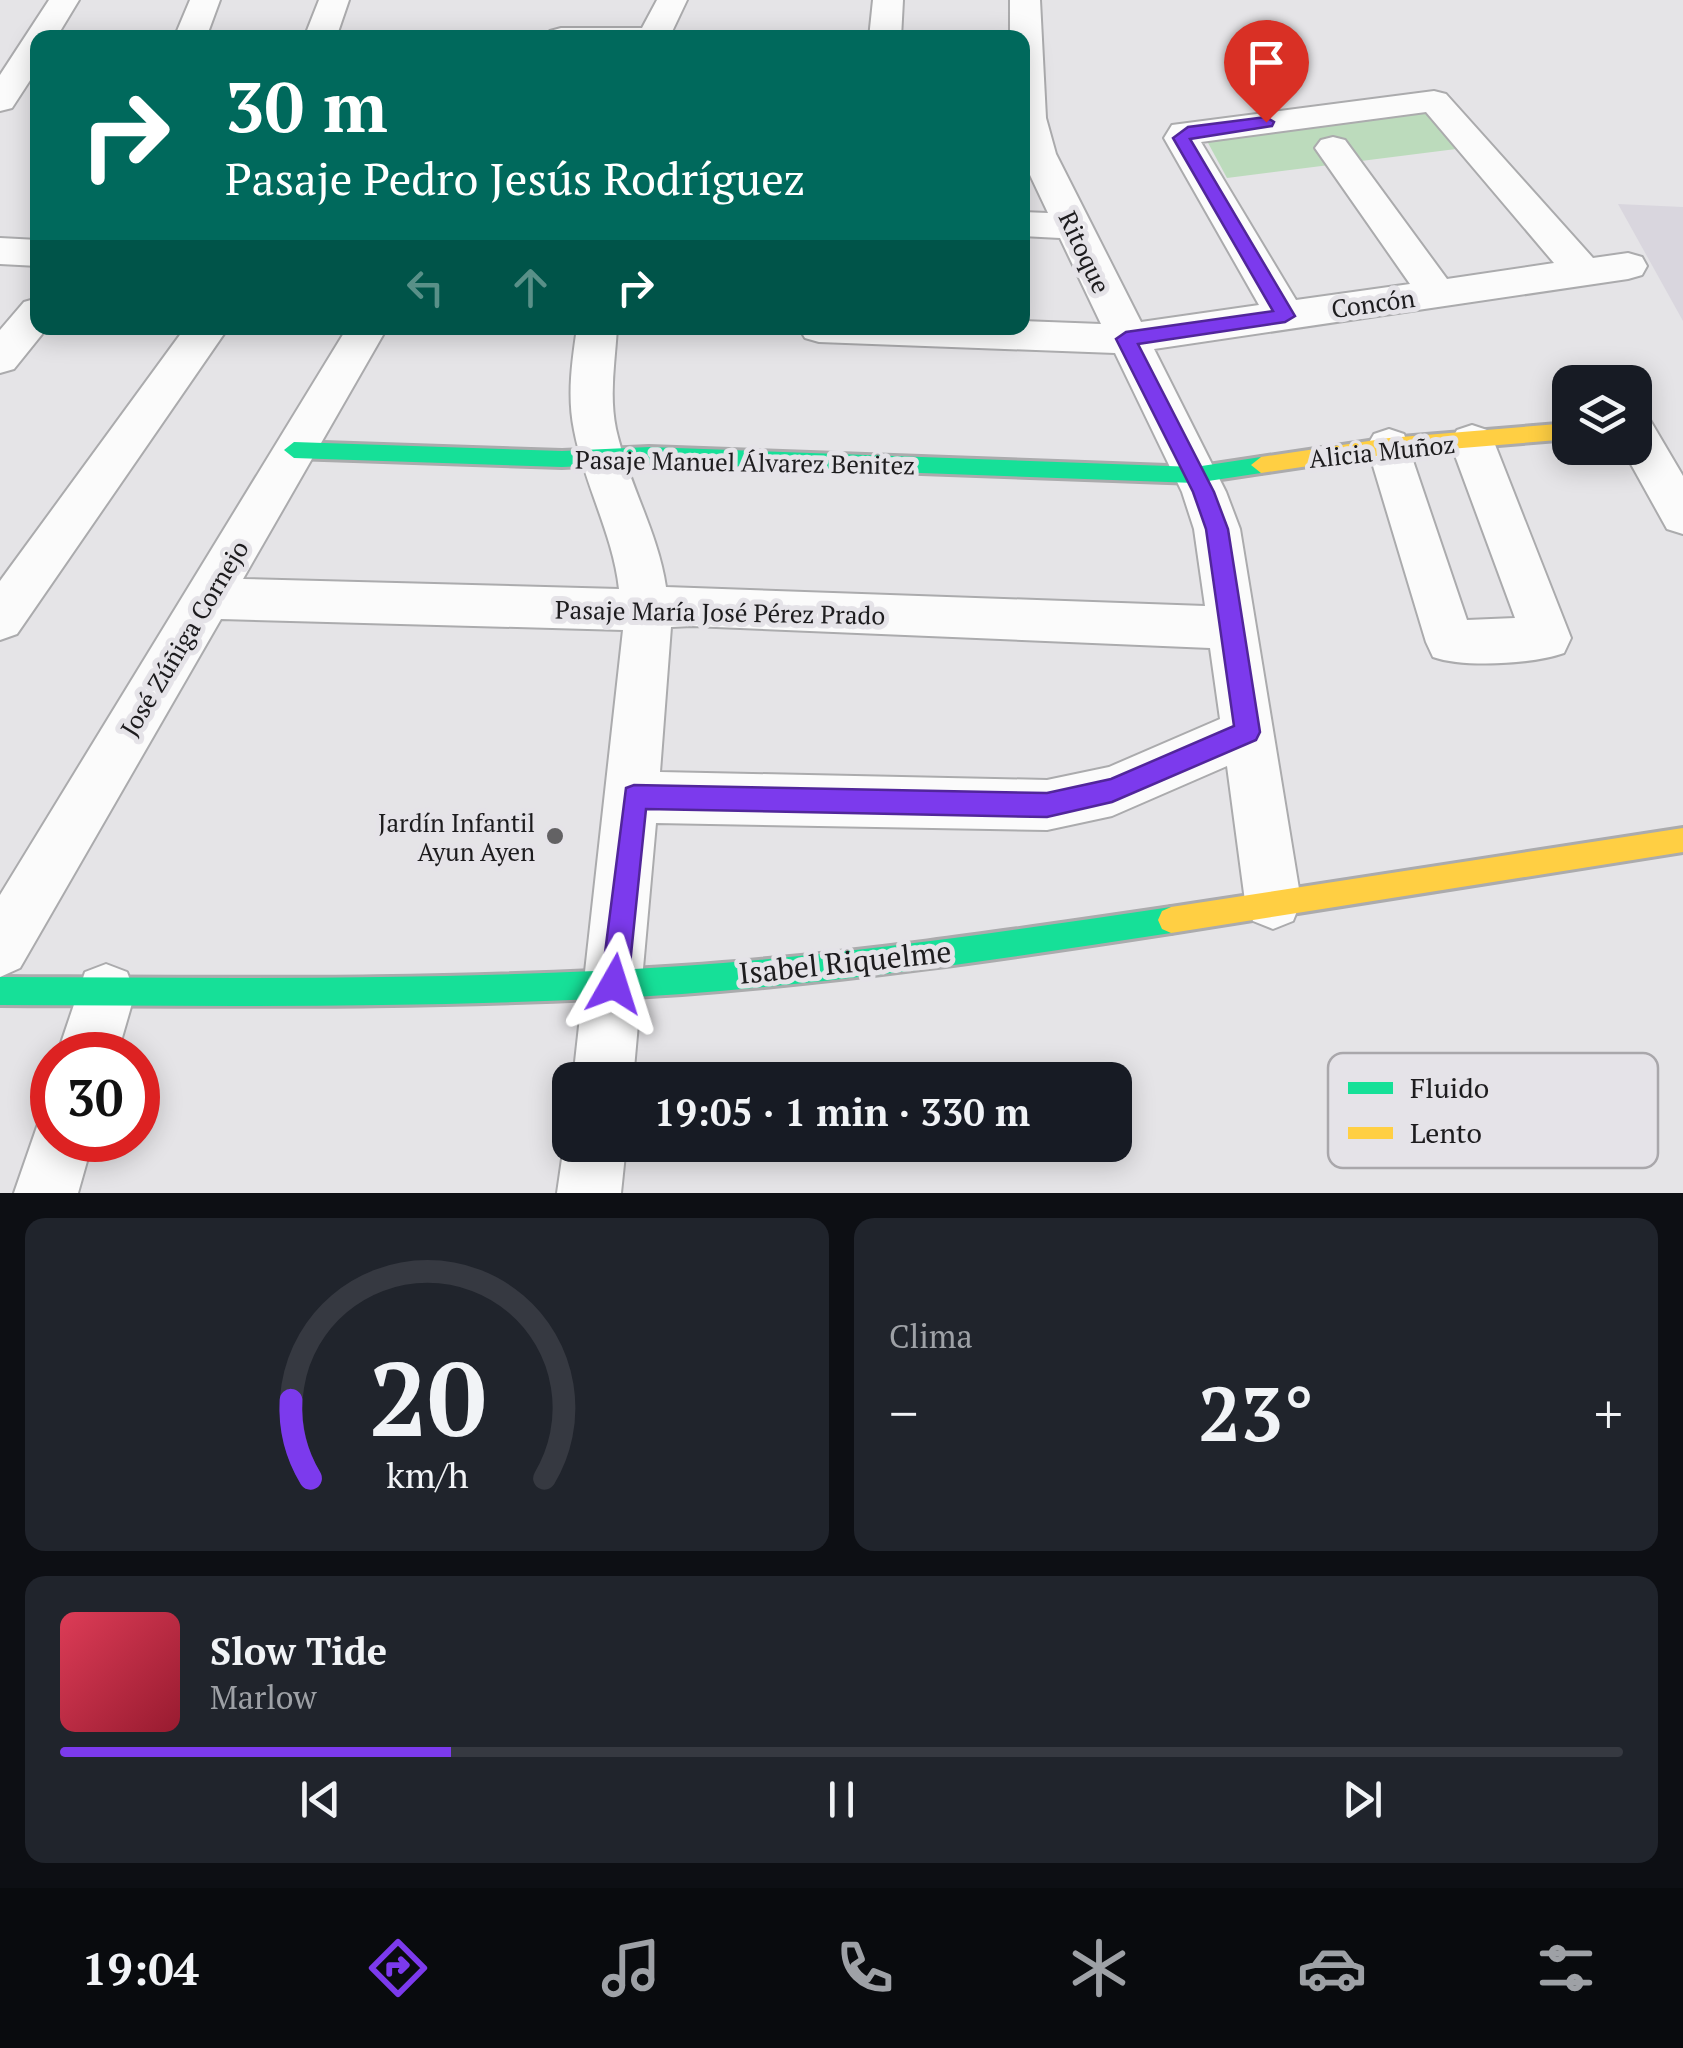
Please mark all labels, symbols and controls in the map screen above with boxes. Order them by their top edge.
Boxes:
pin [1224,20,1309,123]
icon: arrive [1239,35,1294,90]
text: 30 m [225,59,388,152]
icon: right [60,70,190,200]
text: Pasaje Pedro Jesús Rodríguez [225,148,805,208]
street label: Ritoque [1052,206,1118,298]
icon: left [398,260,453,315]
icon: ahead [503,260,558,315]
icon: right [608,260,663,315]
street label: Concón [1329,281,1417,325]
map controls [1552,365,1652,465]
button: layers [1552,365,1652,465]
street label: Alicia Muñoz [1307,427,1457,475]
street label: Pasaje Manuel Álvarez Benitez [575,443,915,481]
street label: José Zúñiga Cornejo [112,534,256,742]
street label: Pasaje María José Pérez Prado [555,593,885,631]
place label: Jardín Infantil Ayun Ayen [378,806,535,868]
marker: Jardín Infantil Ayun Ayen [544,825,566,847]
street label: Isabel Riquelme [737,931,953,993]
position arrow [562,932,666,1036]
speed limit sign: 30 [30,1032,160,1162]
legend [1328,1053,1658,1168]
text: Fluido [1410,1069,1489,1106]
text: 19:05 · 1 min · 330 m [654,1087,1030,1137]
text: Lento [1410,1114,1482,1151]
text: Clima [889,1315,973,1357]
text: 20 [368,1328,486,1466]
text: 23° [1198,1363,1314,1462]
text: − [889,1376,918,1449]
text: + [1594,1376,1623,1449]
text: km/h [386,1451,468,1498]
text: Slow Tide [210,1626,387,1676]
text: Marlow [210,1676,316,1718]
icon: previous [293,1772,348,1827]
icon: pause [814,1772,869,1827]
icon: next [1335,1772,1390,1827]
icon: directions [363,1933,433,2003]
icon: music [596,1933,666,2003]
icon: phone [830,1933,900,2003]
icon: climate [1064,1933,1134,2003]
icon: car [1297,1933,1367,2003]
icon: filters [1531,1933,1601,2003]
text: 19:04 [82,1938,199,1998]

